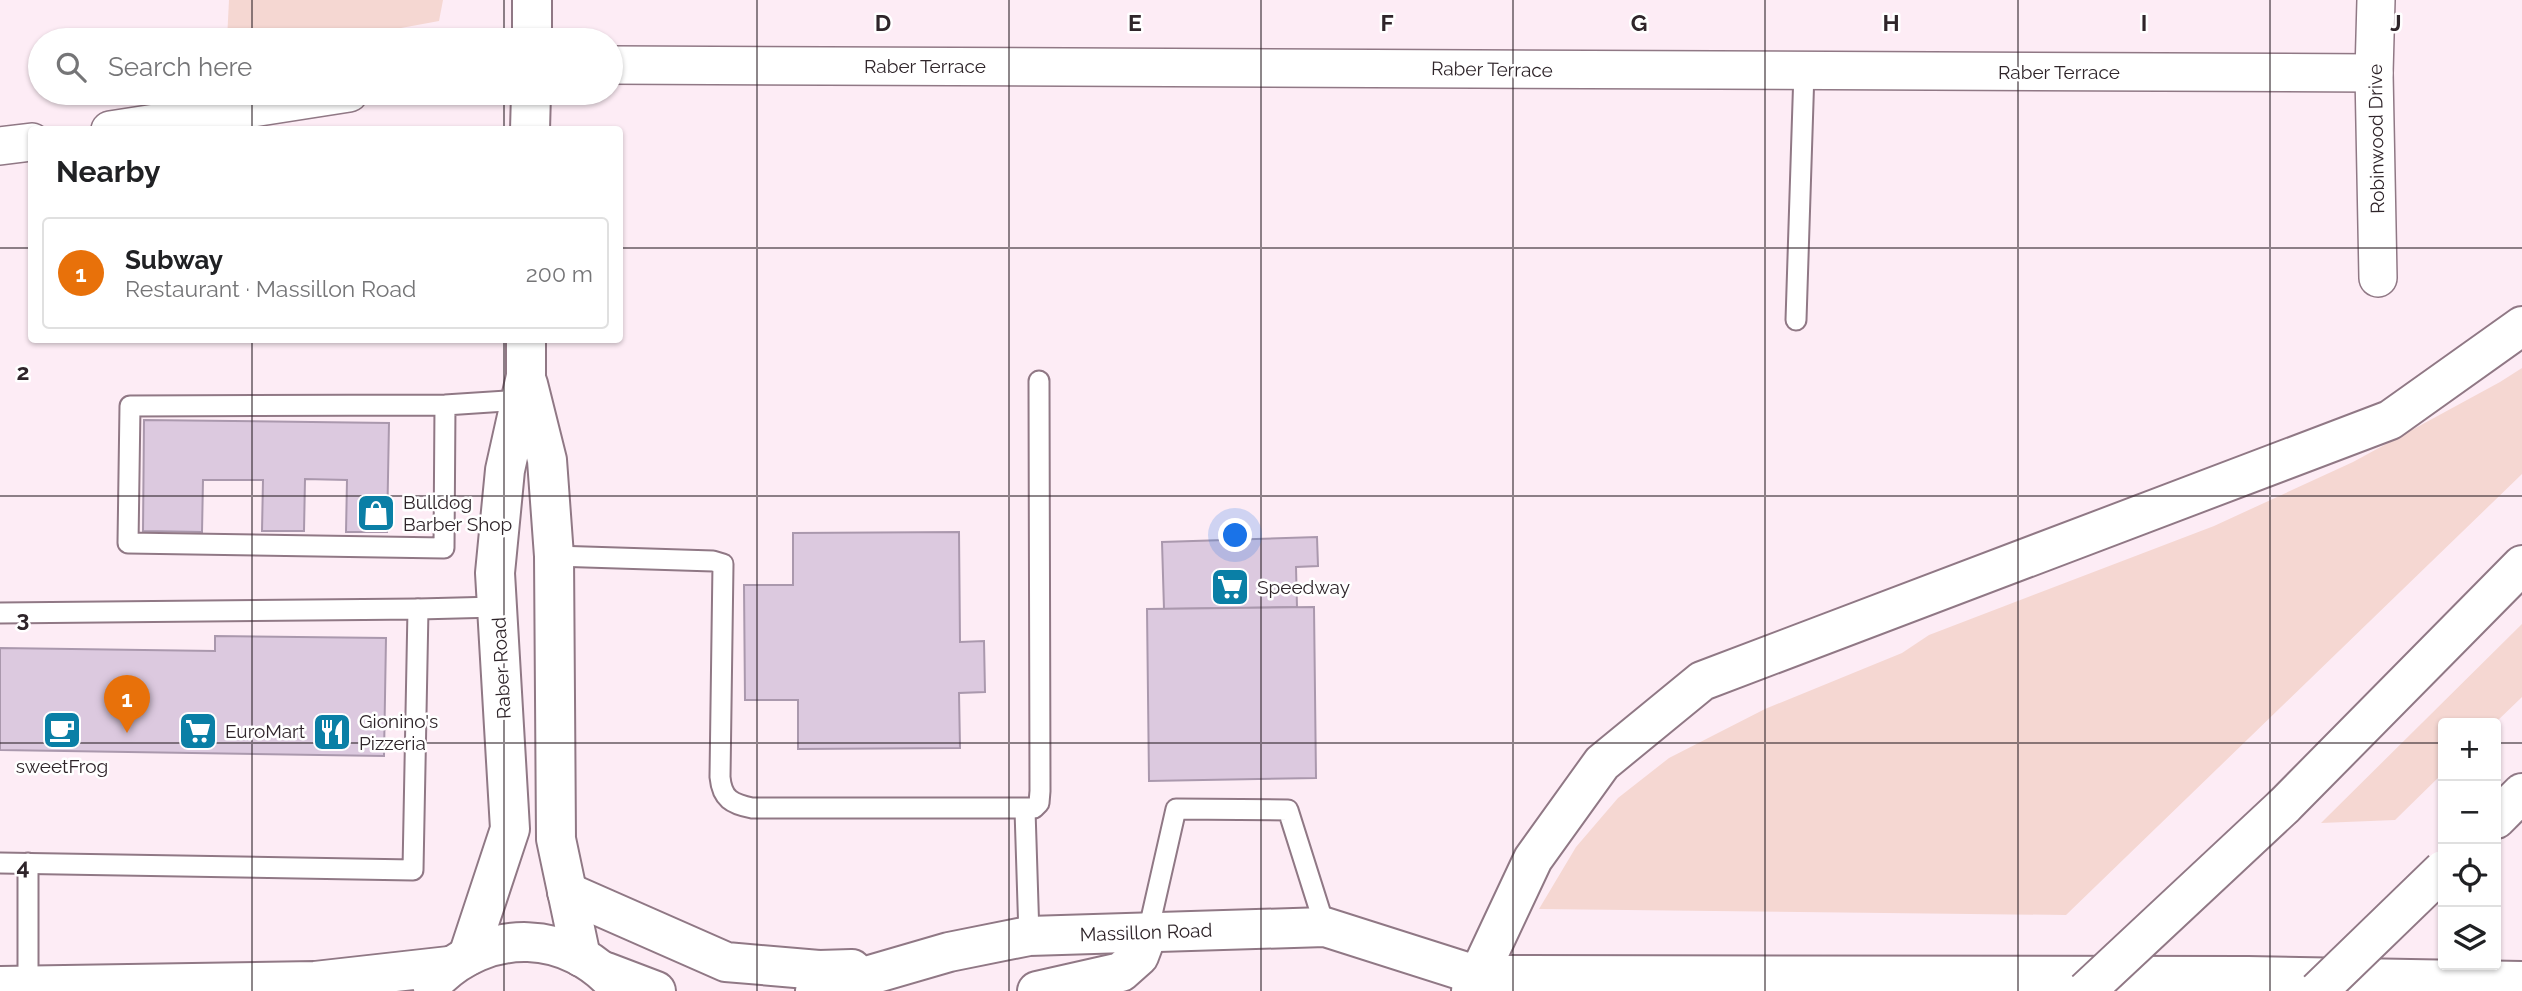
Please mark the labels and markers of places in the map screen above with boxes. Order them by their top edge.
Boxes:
place label: Bulldog Barber Shop [403,491,512,535]
shop icon: Bulldog Barber Shop [355,492,397,534]
supermarket icon: Speedway [1209,566,1251,608]
place label: Speedway [1257,576,1350,598]
pin: 1 [104,675,150,733]
cafe icon: sweetFrog [41,709,83,751]
supermarket icon: EuroMart [177,710,219,752]
place label: Gionino's Pizzeria [359,710,438,754]
restaurant icon: Gionino's Pizzeria [311,711,353,753]
place label: EuroMart [225,720,306,742]
place label: sweetFrog [16,755,108,777]

